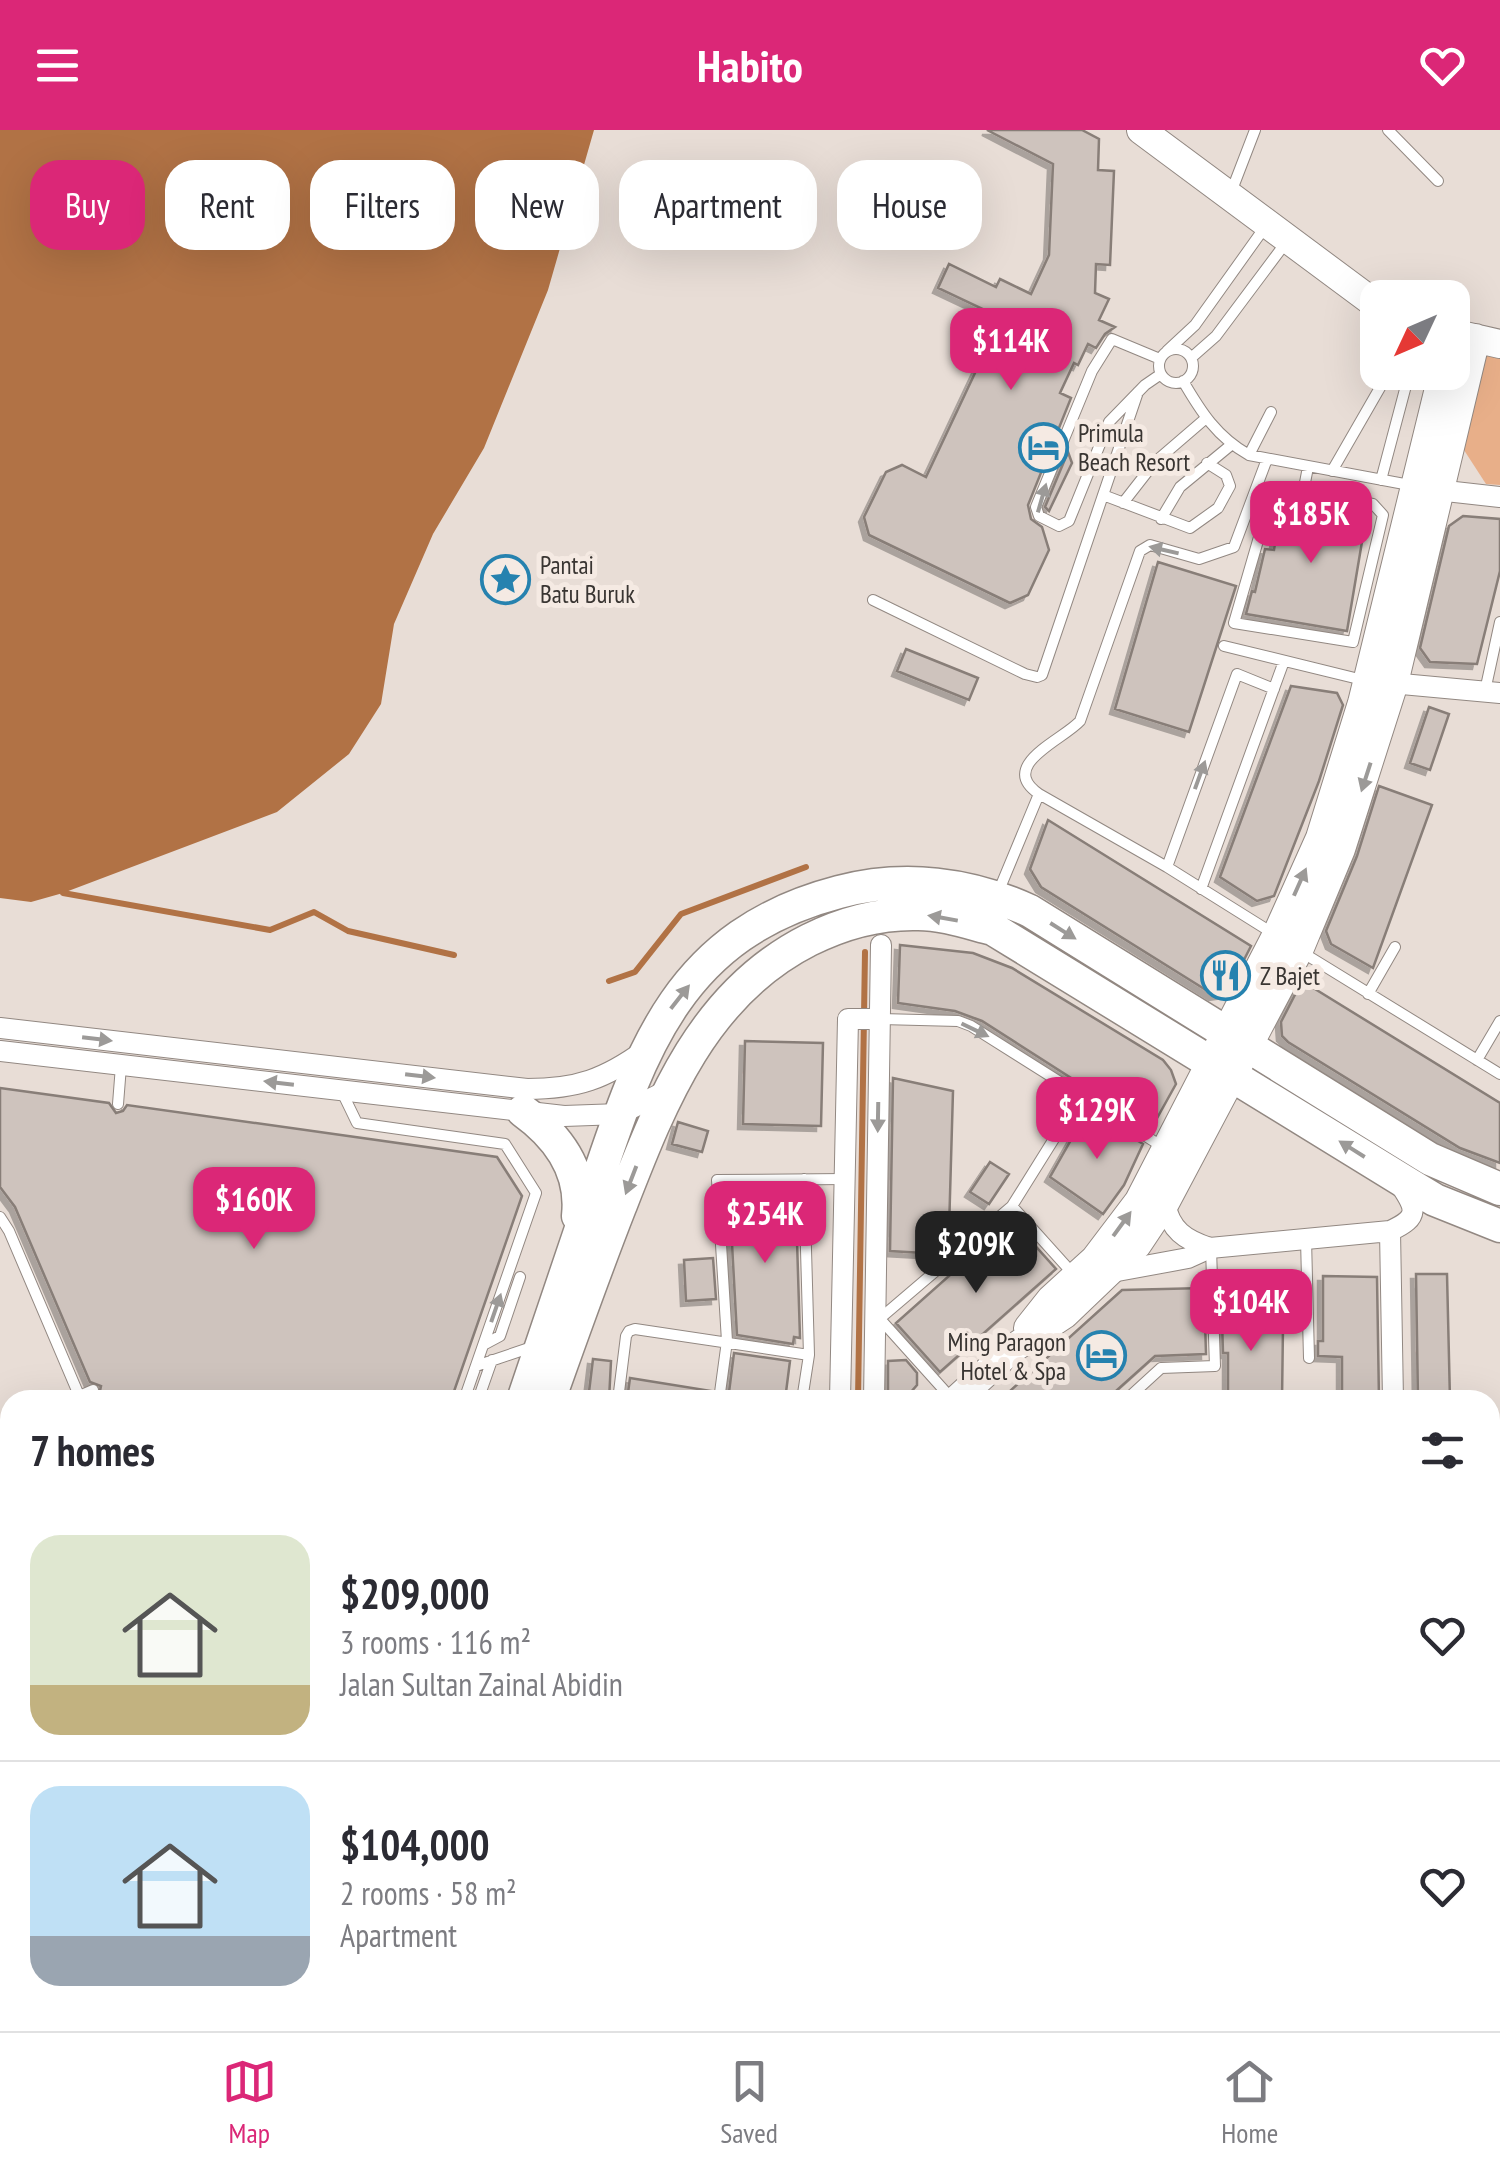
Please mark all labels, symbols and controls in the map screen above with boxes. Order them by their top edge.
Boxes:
text: Habito [697,36,803,94]
icon: menu [30,38,85,93]
icon: heart [1415,38,1470,93]
chip: Buy [30,160,145,250]
chip: Rent [165,160,290,250]
chip: Filters [310,160,455,250]
chip: New [475,160,599,250]
chip: Apartment [619,160,817,250]
chip: House [837,160,982,250]
north arrow [1360,280,1470,390]
map controls [1360,280,1470,390]
pin: $114K [941,308,1081,393]
text: $114K [972,319,1050,361]
place label: Primula Beach Resort [1078,417,1190,478]
hotel icon: Primula Beach Resort [1017,421,1069,473]
pin: $185K [1241,481,1381,566]
one-way arrow [1035,482,1050,513]
text: $185K [1272,492,1350,534]
one-way arrow [1148,542,1179,557]
place label: Pantai Batu Buruk [540,549,635,610]
place icon: Pantai Batu Buruk [479,553,531,605]
one-way arrow [1193,760,1208,790]
one-way arrow [1358,762,1373,792]
one-way arrow [1292,867,1308,897]
one-way arrow [927,909,958,925]
one-way arrow [1049,922,1077,939]
restaurant icon: Z Bajet [1199,950,1251,1002]
place label: Z Bajet [1260,960,1320,992]
one-way arrow [669,984,689,1010]
one-way arrow [961,1021,990,1038]
one-way arrow [81,1031,113,1047]
one-way arrow [404,1068,436,1084]
one-way arrow [263,1075,295,1091]
pin: $129K [1027,1077,1167,1162]
text: $129K [1058,1088,1136,1130]
one-way arrow [869,1101,885,1133]
one-way arrow [1338,1141,1366,1159]
one-way arrow [622,1165,638,1195]
pin: $160K [184,1167,324,1252]
text: $160K [215,1178,293,1220]
pin: $254K [695,1181,835,1266]
text: $254K [726,1192,804,1234]
pin: $209K [906,1211,1046,1296]
one-way arrow [1112,1211,1131,1237]
text: $209K [937,1222,1015,1264]
pin: $104K [1181,1269,1321,1354]
text: $104K [1212,1280,1290,1322]
one-way arrow [490,1293,505,1323]
place label: Ming Paragon Hotel & Spa [948,1326,1066,1387]
hotel icon: Ming Paragon Hotel & Spa [1075,1330,1127,1382]
text: 7 homes [30,1423,155,1478]
icon: filters [1415,1423,1470,1478]
text: $209,000 [340,1566,490,1621]
icon: home [110,1575,230,1695]
icon: heart [1415,1608,1470,1663]
text: 3 rooms · 116 m² [340,1621,531,1663]
text: Jalan Sultan Zainal Abidin [340,1663,623,1705]
text: $104,000 [340,1817,490,1872]
icon: home [110,1826,230,1946]
icon: heart [1415,1859,1470,1914]
text: 2 rooms · 58 m² [340,1872,517,1914]
text: Apartment [340,1914,457,1956]
tab: Map [222,2054,277,2151]
tab: Saved [720,2054,778,2151]
tab: Home [1221,2054,1278,2151]

